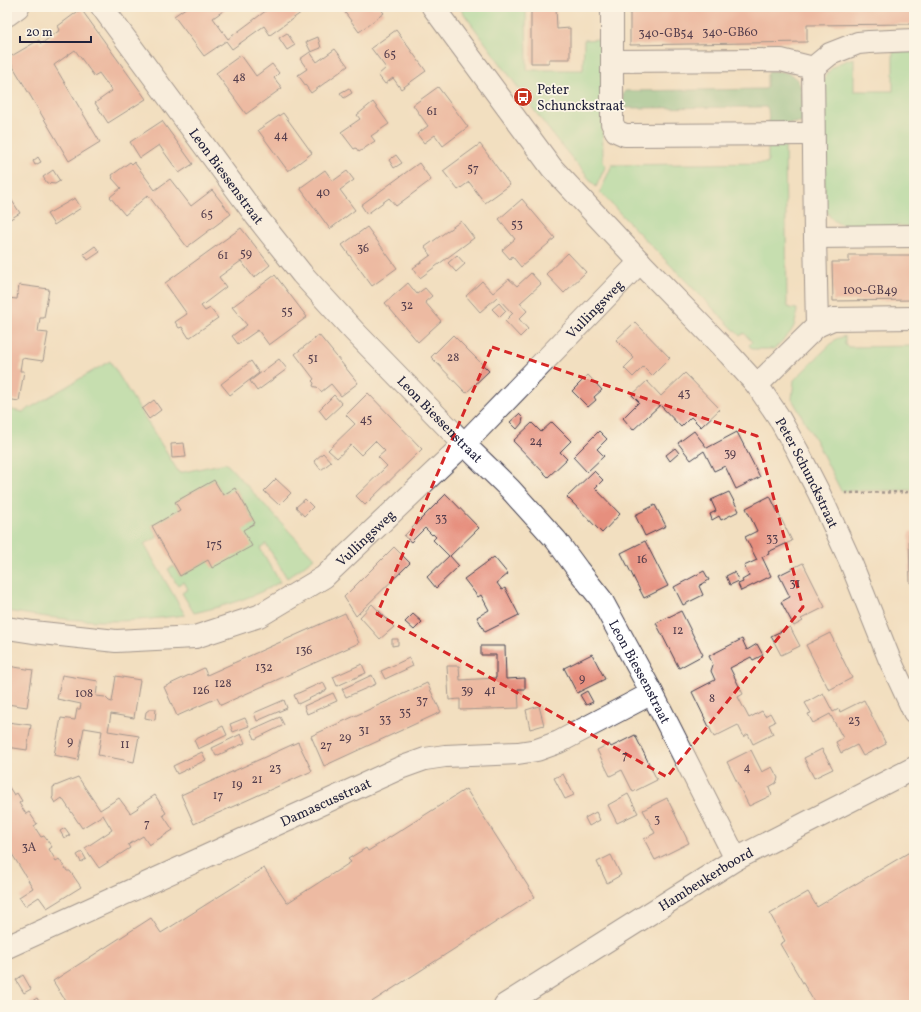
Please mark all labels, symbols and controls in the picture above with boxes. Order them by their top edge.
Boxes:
scale bar [20,18,91,44]
text: 20 m [26,25,53,41]
house number: 340-GB60 [702,25,758,41]
house number: 340-GB54 [638,26,694,42]
house number: 65 [384,47,396,63]
house number: 48 [232,70,246,86]
place label: Peter Schunckstraat [537,81,624,116]
bus stop icon: Peter Schunckstraat [512,86,534,108]
house number: 61 [427,104,437,120]
street label: Leon Biessenstraat [184,125,267,229]
house number: 44 [274,128,288,144]
house number: 57 [467,161,479,177]
house number: 40 [316,185,330,201]
house number: 65 [201,207,213,223]
house number: 53 [511,217,523,233]
house number: 36 [357,241,369,257]
house number: 59 [240,246,252,262]
house number: 61 [218,248,228,264]
street label: Vullingsweg [563,276,629,344]
house number: 100-GB49 [843,283,897,299]
house number: 32 [401,298,413,314]
house number: 55 [281,304,293,320]
house number: 28 [447,350,459,366]
house number: 51 [308,351,318,367]
street label: Leon Biessenstraat [392,372,486,468]
house number: 43 [678,386,690,402]
house number: 45 [360,412,373,428]
street label: Peter Schunckstraat [770,415,842,532]
house number: 24 [529,434,543,450]
house number: 39 [724,446,736,462]
street label: Vullingsweg [333,506,400,572]
house number: 33 [435,511,447,527]
house number: 33 [766,531,778,547]
house number: 175 [206,537,222,553]
house number: 16 [637,552,647,568]
house number: 31 [790,576,800,592]
street label: Leon Biessenstraat [603,617,674,727]
house number: 12 [672,623,684,639]
house number: 136 [296,643,312,659]
house number: 132 [255,660,273,676]
house number: 9 [579,671,585,687]
house number: 128 [214,676,232,692]
house number: 126 [192,683,210,699]
house number: 39 [461,683,473,699]
house number: 41 [484,683,496,699]
house number: 108 [75,686,93,702]
house number: 8 [709,691,715,707]
house number: 37 [416,693,428,709]
house number: 35 [399,705,411,721]
house number: 33 [379,712,391,728]
house number: 23 [848,713,860,729]
house number: 31 [359,723,369,739]
house number: 29 [339,730,351,746]
house number: 9 [67,734,73,750]
house number: 11 [120,737,130,753]
house number: 27 [320,738,332,754]
house number: 7 [622,748,628,764]
house number: 4 [743,760,751,776]
house number: 23 [269,761,281,777]
house number: 21 [251,772,263,788]
street label: Damascusstraat [278,774,375,832]
house number: 19 [232,777,242,793]
house number: 17 [213,788,223,804]
house number: 3 [654,812,660,828]
house number: 7 [144,816,150,832]
house number: 3A [22,840,37,856]
street label: Hambeukerboord [655,844,757,917]

